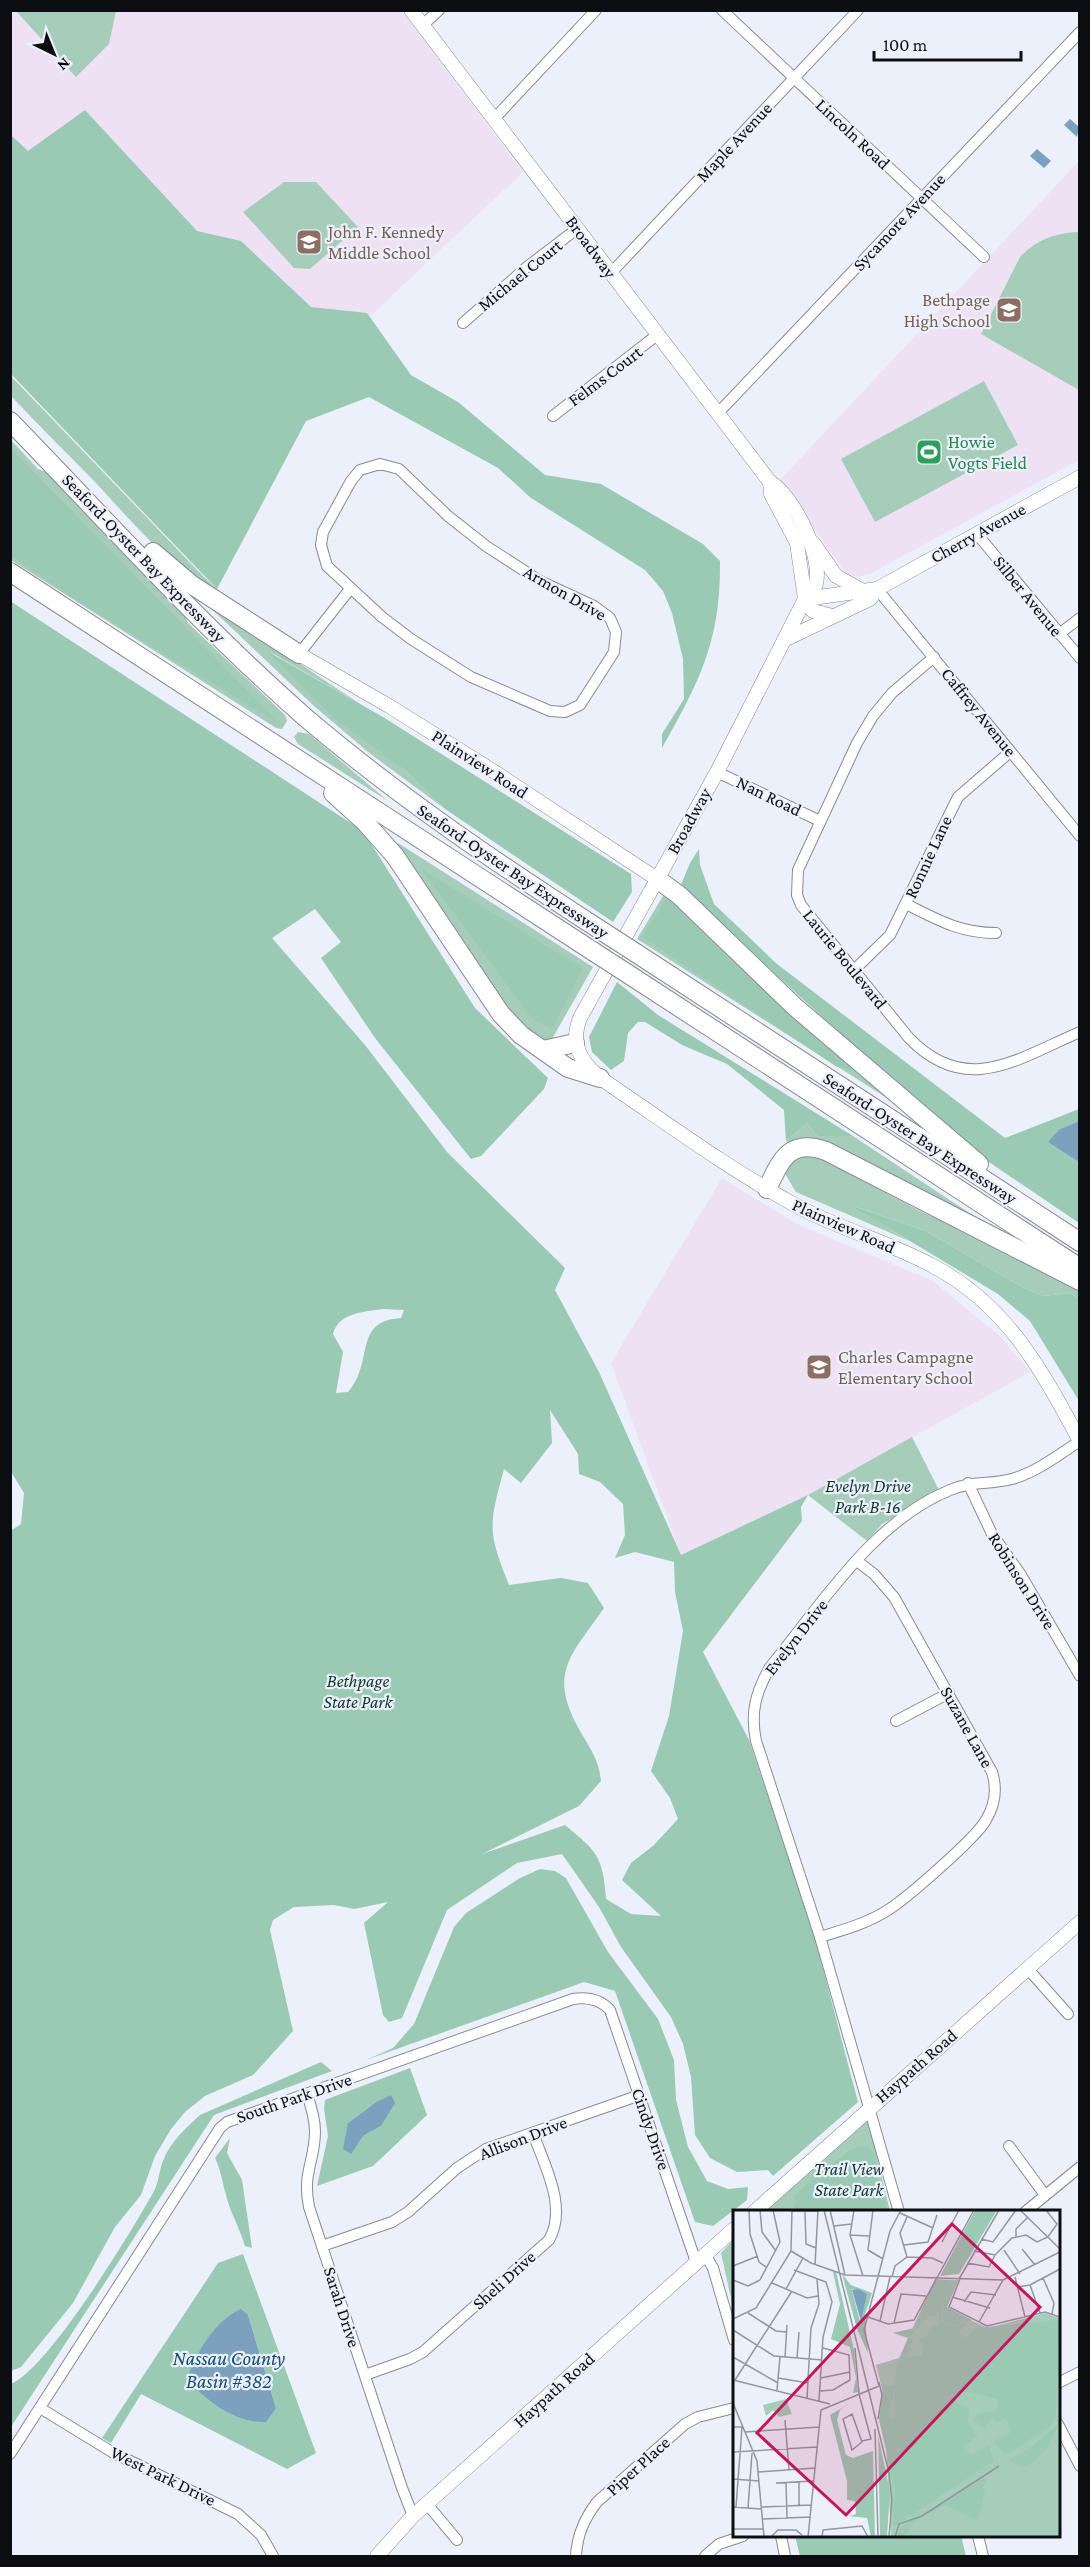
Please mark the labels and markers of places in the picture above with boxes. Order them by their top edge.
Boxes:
place label: John F. Kennedy Middle School [326,222,445,263]
school or university icon: John F. Kennedy Middle School [294,227,324,257]
place label: Bethpage High School [904,290,990,331]
school or university icon: Bethpage High School [994,295,1024,325]
place label: Howie Vogts Field [948,432,1027,473]
sports icon: Howie Vogts Field [914,437,944,467]
place label: Charles Campagne Elementary School [838,1347,973,1388]
school or university icon: Charles Campagne Elementary School [804,1352,834,1382]

